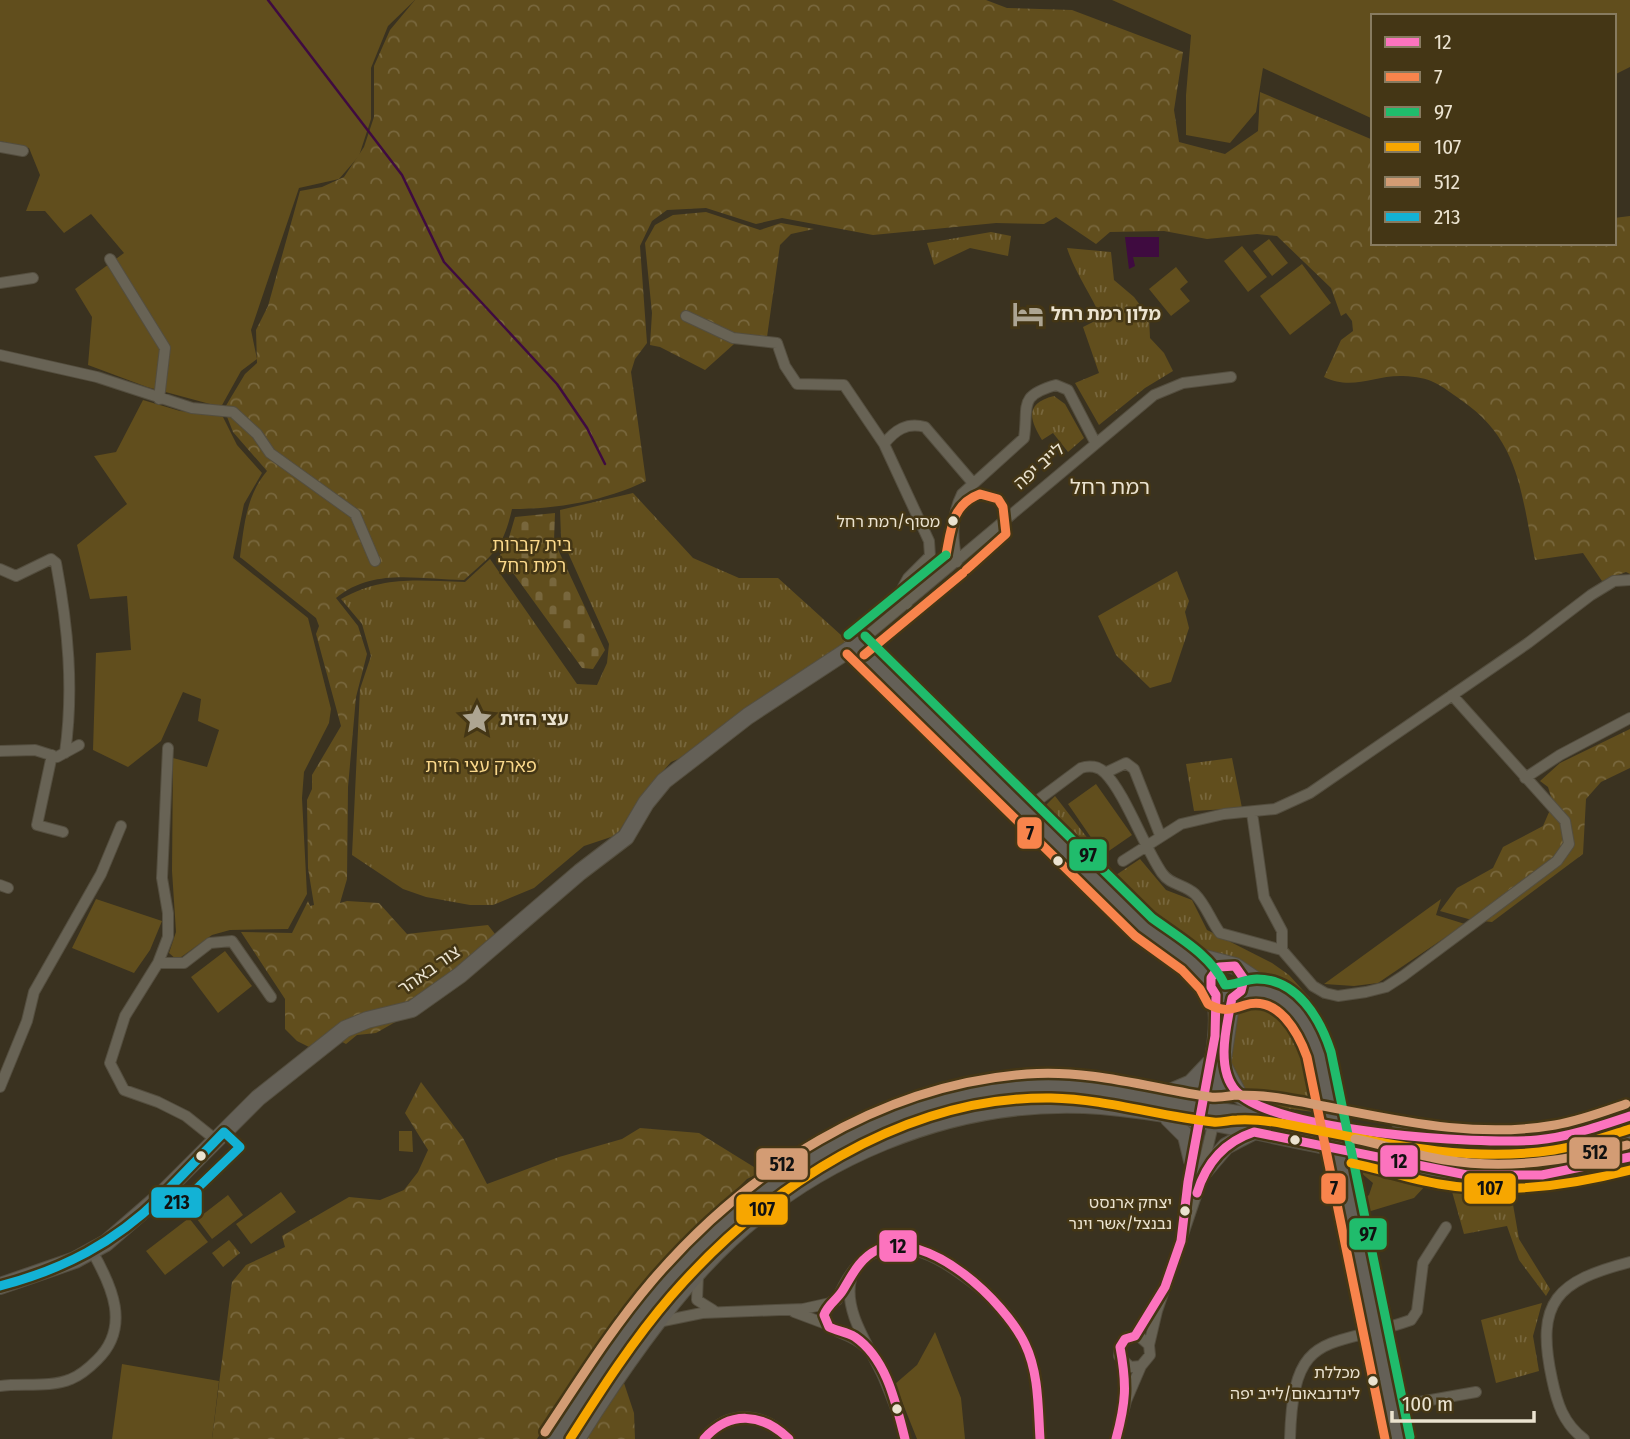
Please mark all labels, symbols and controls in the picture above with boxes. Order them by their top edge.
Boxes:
legend [1371,14,1616,245]
text: 12 [1434,29,1451,55]
text: 7 [1434,64,1443,90]
text: 97 [1434,99,1452,125]
text: 107 [1434,134,1461,160]
text: 512 [1434,169,1460,195]
text: 213 [1434,204,1460,230]
hotel icon: מלון רמת רחל [1011,297,1045,331]
place label: מלון רמת רחל [1051,303,1161,325]
street label: לייב יפה [1009,438,1069,494]
district label: רמת רחל [1070,474,1150,500]
place label: מסוף/רמת רחל [836,512,940,531]
marker: מסוף/רמת רחל [946,514,960,528]
park label: בית קברות רמת רחל [492,534,572,577]
place icon: עצי הזית [460,702,494,736]
place label: עצי הזית [500,708,569,730]
park label: פארק עצי הזית [425,755,537,777]
line badge: 7 [1016,816,1043,850]
text: 7 [1026,822,1034,845]
line badge: 97 [1068,838,1108,872]
text: 97 [1079,844,1097,867]
unlabelled marker [1051,854,1065,868]
street label: צור באהר [394,941,464,999]
unlabelled marker [1288,1133,1302,1147]
line badge: 512 [1568,1136,1621,1170]
text: 512 [1582,1141,1608,1164]
line badge: 12 [1379,1144,1419,1178]
line badge: 512 [755,1147,809,1181]
unlabelled marker [194,1149,208,1163]
text: 12 [1391,1150,1408,1173]
text: 512 [769,1153,795,1176]
line badge: 7 [1320,1172,1347,1205]
line badge: 107 [1463,1172,1517,1205]
text: 7 [1330,1177,1338,1200]
text: 107 [1477,1177,1503,1200]
line badge: 213 [150,1186,203,1219]
text: 213 [163,1191,190,1214]
line badge: 107 [735,1193,789,1226]
place label: יצחק ארנסט נבנצל/אשר וינר [1069,1193,1172,1233]
text: 107 [749,1198,775,1221]
marker: יצחק ארנסט נבנצל/אשר וינר [1178,1204,1192,1218]
line badge: 97 [1348,1217,1388,1251]
text: 97 [1359,1223,1377,1246]
line badge: 12 [878,1229,918,1263]
text: 12 [890,1235,907,1258]
place label: מכללת לינדנבאום/לייב יפה [1230,1363,1360,1403]
marker: מכללת לינדנבאום/לייב יפה [1366,1374,1380,1388]
scale bar [1392,1380,1534,1424]
text: 100 m [1402,1391,1453,1417]
unlabelled marker [890,1402,904,1416]

